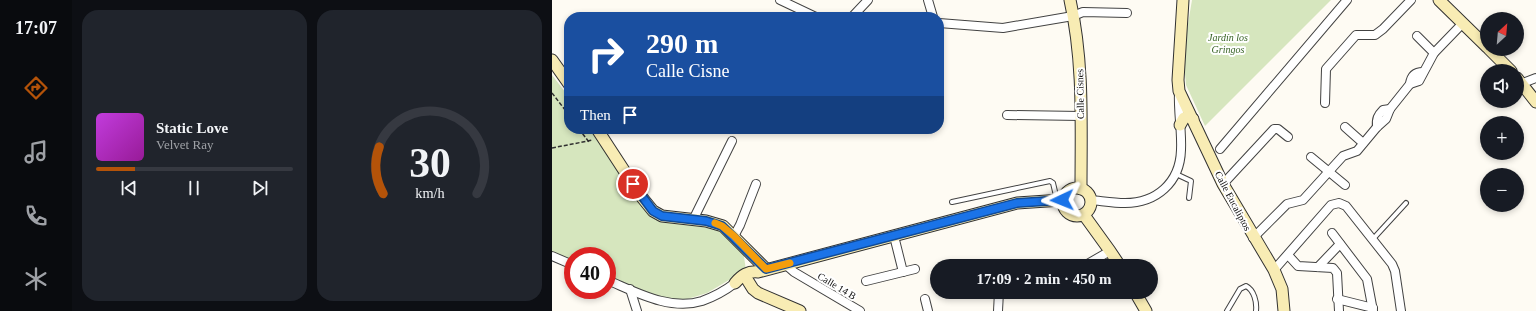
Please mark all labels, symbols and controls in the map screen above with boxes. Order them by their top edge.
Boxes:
north arrow [1480,12,1524,56]
map controls [1480,12,1524,212]
text: 17:07 [15,18,57,38]
icon: right [580,28,632,80]
text: 290 m [646,28,718,59]
park label: Jardín los Gringos [1208,32,1248,55]
text: Calle Cisne [646,61,730,81]
button: sound [1480,64,1524,108]
street label: Calle Cisnes [1074,69,1086,119]
icon: directions [22,74,50,102]
icon: arrive [619,104,641,126]
text: Then [580,107,611,123]
button: + [1480,116,1524,160]
text: Static Love [156,120,228,136]
text: Velvet Ray [156,137,213,152]
icon: music [22,138,50,166]
text: 30 [409,139,450,185]
pin [616,167,650,201]
button: − [1480,168,1524,212]
street label: Calle Eucaliptos [1213,169,1253,233]
icon: arrive [622,173,644,195]
icon: previous [118,177,140,199]
icon: pause [183,177,205,199]
icon: next [249,177,271,199]
position arrow [1041,179,1083,221]
text: km/h [415,184,444,200]
icon: phone [22,202,50,230]
speed limit sign: 40 [564,247,616,299]
icon: climate [22,265,50,293]
street label: Calle 14 B [816,270,858,302]
text: 17:09 · 2 min · 450 m [977,271,1112,287]

